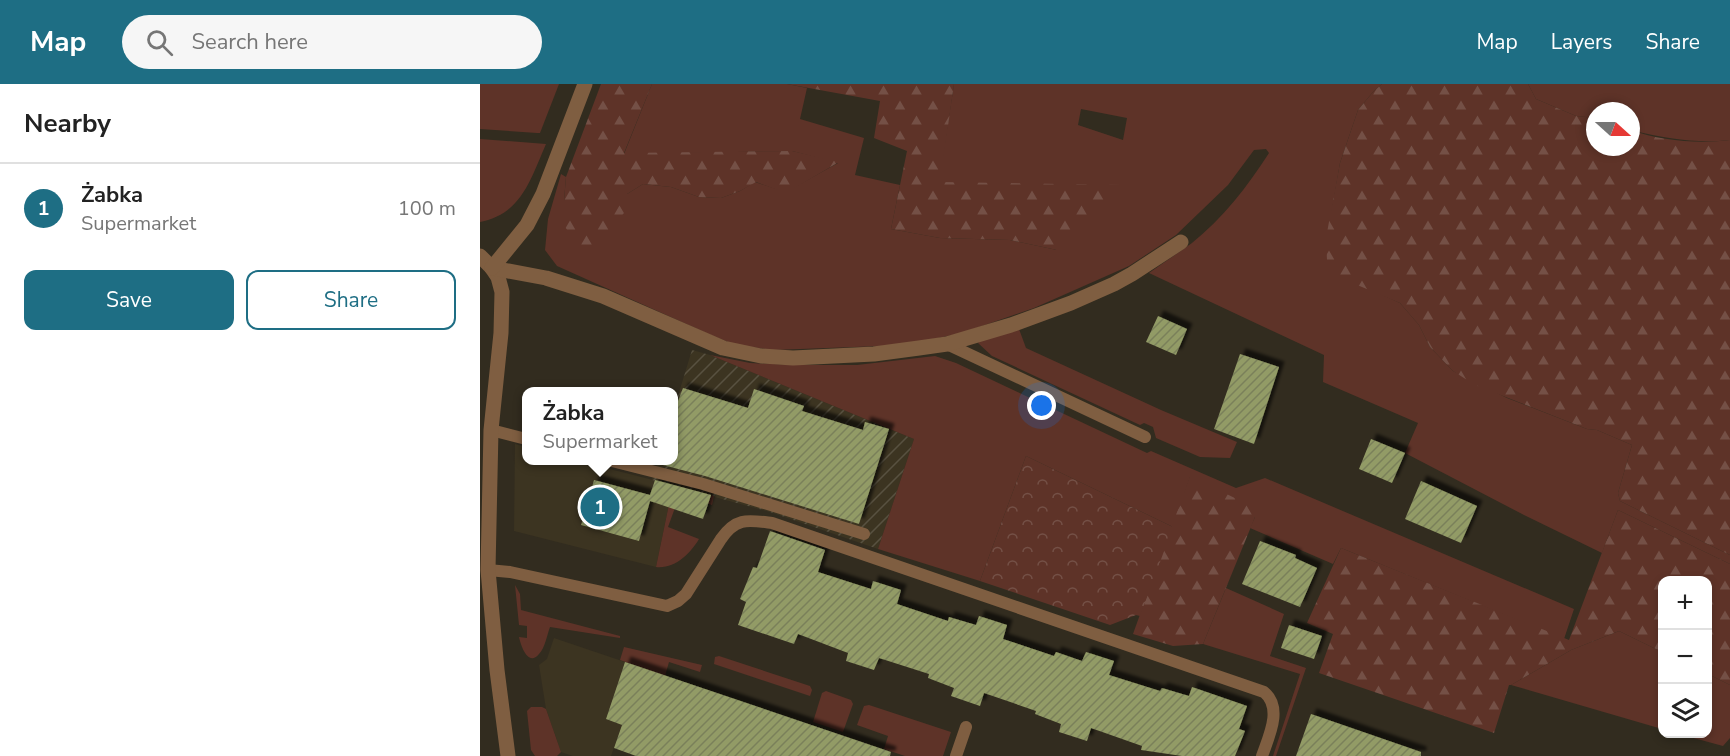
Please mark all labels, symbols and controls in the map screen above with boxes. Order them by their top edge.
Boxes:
search box [122,15,542,69]
text: Map [30,23,86,61]
icon: search [143,26,176,59]
text: Search here [191,27,308,57]
text: Map [1476,28,1518,56]
text: Layers [1551,28,1612,56]
text: Share [1645,28,1700,56]
north arrow [1586,102,1640,156]
text: Nearby [24,106,111,141]
text: Żabka [81,180,143,210]
text: 1 [38,195,50,222]
text: 100 m [398,195,456,222]
text: Supermarket [81,210,196,237]
button: Save [24,270,234,330]
button: Share [246,270,456,330]
popup [522,387,678,465]
your location [1027,391,1056,420]
text: Żabka [542,398,604,428]
text: Supermarket [542,428,658,455]
pin: 1 [580,484,620,530]
map controls [1658,576,1712,738]
button: + [1658,576,1712,630]
button: − [1658,630,1712,684]
button: layers [1658,684,1712,738]

